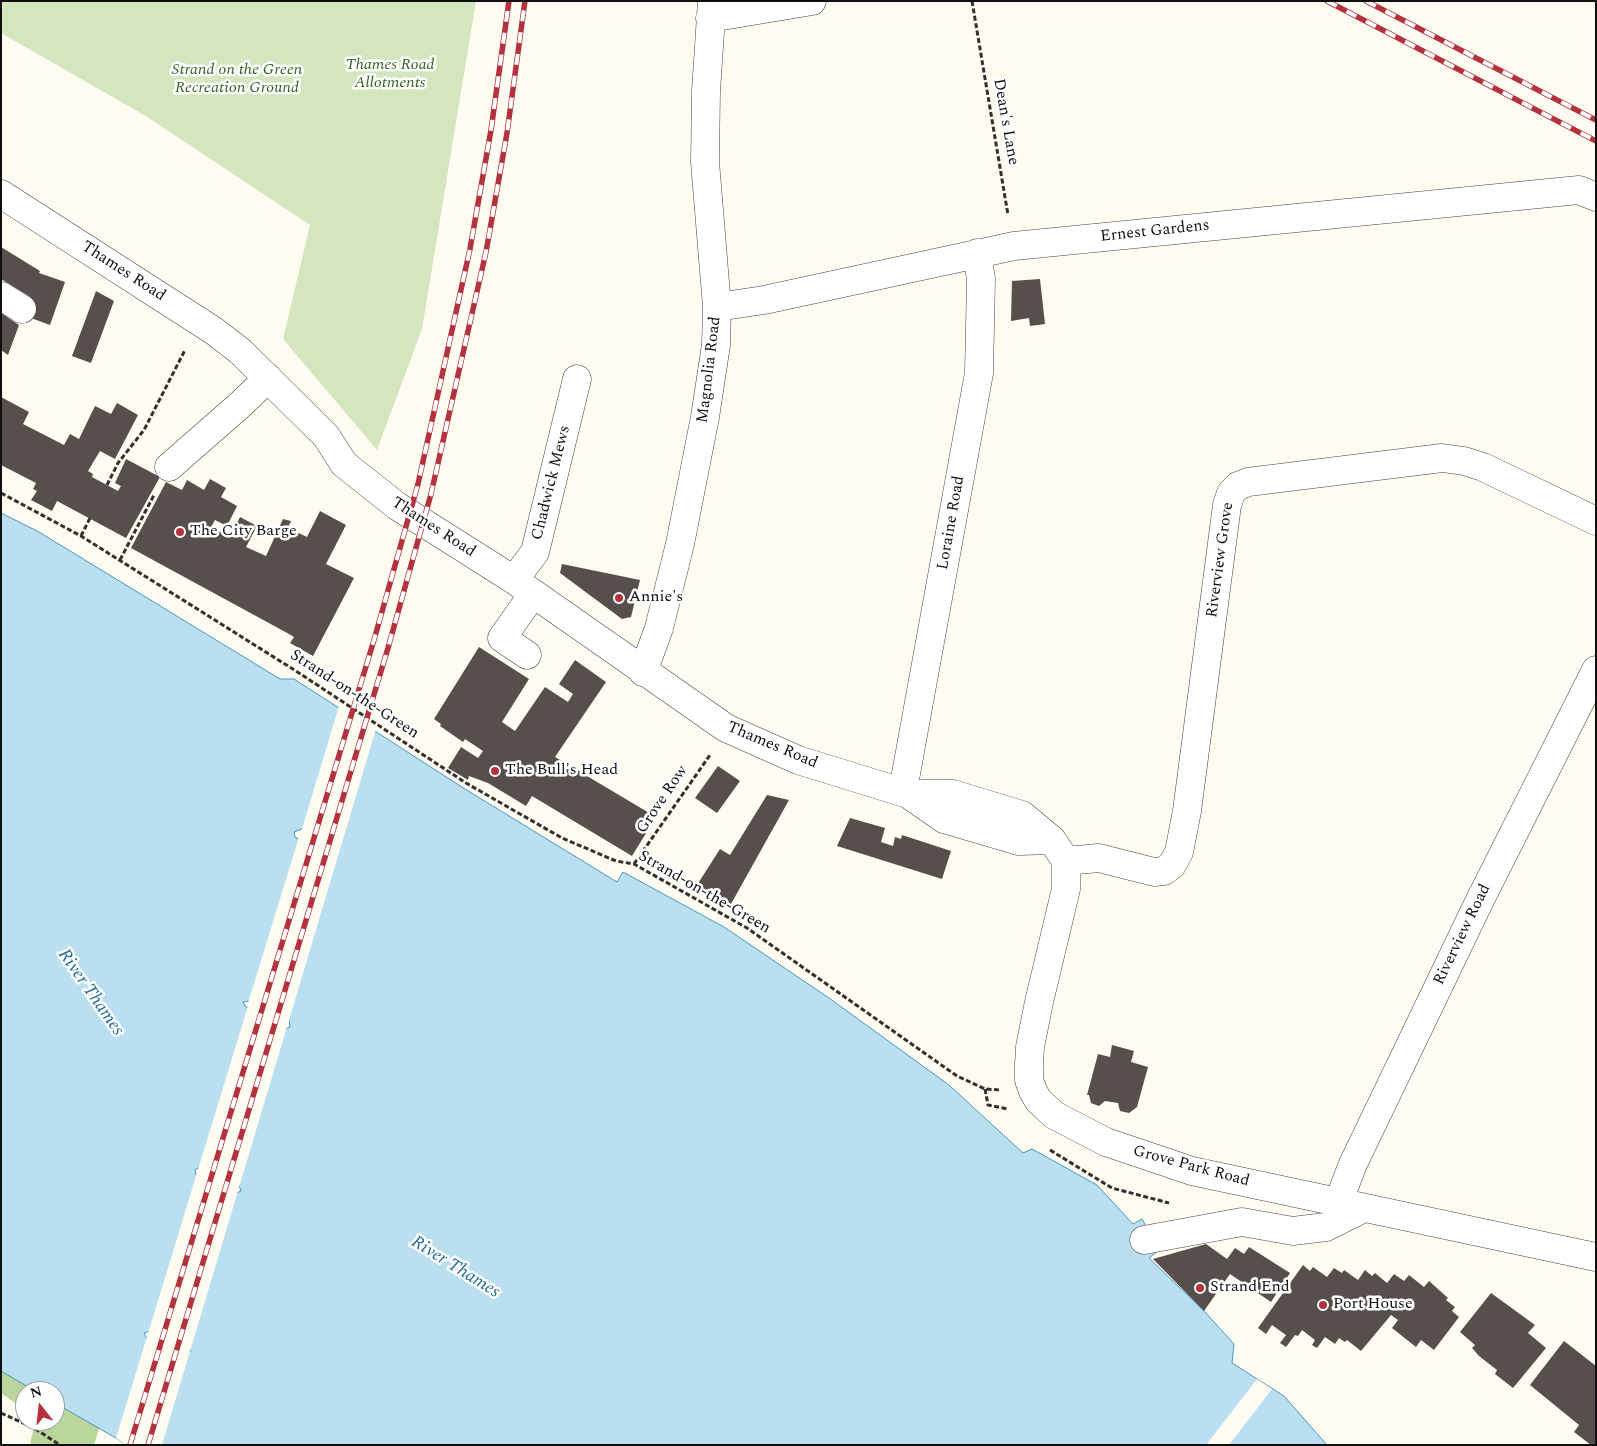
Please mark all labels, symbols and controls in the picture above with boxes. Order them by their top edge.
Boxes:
park label: Thames Road Allotments [345,56,435,94]
park label: Strand on the Green Recreation Ground [172,61,302,99]
street label: Dean's Lane [988,77,1022,167]
street label: Ernest Gardens [1099,217,1211,247]
street label: Thames Road [77,238,169,306]
street label: Magnolia Road [694,316,726,424]
street label: Chadwick Mews [528,424,576,542]
street label: Loraine Road [934,474,970,572]
street label: Thames Road [387,494,479,562]
street label: Riverview Grove [1203,501,1239,619]
place label: The City Barge [190,522,297,542]
marker: The City Barge [174,526,186,538]
place label: Annie's [629,588,683,608]
marker: Annie's [613,592,625,604]
street label: Strand-on-the-Green [286,646,422,744]
street label: Thames Road [724,718,820,774]
place label: The Bull's Head [505,761,618,781]
street label: Grove Row [633,762,693,838]
marker: The Bull's Head [489,765,501,777]
street label: Strand-on-the-Green [634,847,774,939]
street label: Riverview Road [1430,881,1496,989]
water label: River Thames [52,946,128,1040]
street label: Grove Park Road [1131,1142,1251,1192]
water label: River Thames [407,1232,503,1304]
place label: Strand End [1210,1278,1290,1298]
marker: Strand End [1194,1282,1206,1294]
place label: Port House [1333,1295,1413,1315]
marker: Port House [1317,1299,1329,1311]
text: N [28,1380,44,1404]
north arrow [15,1381,65,1431]

